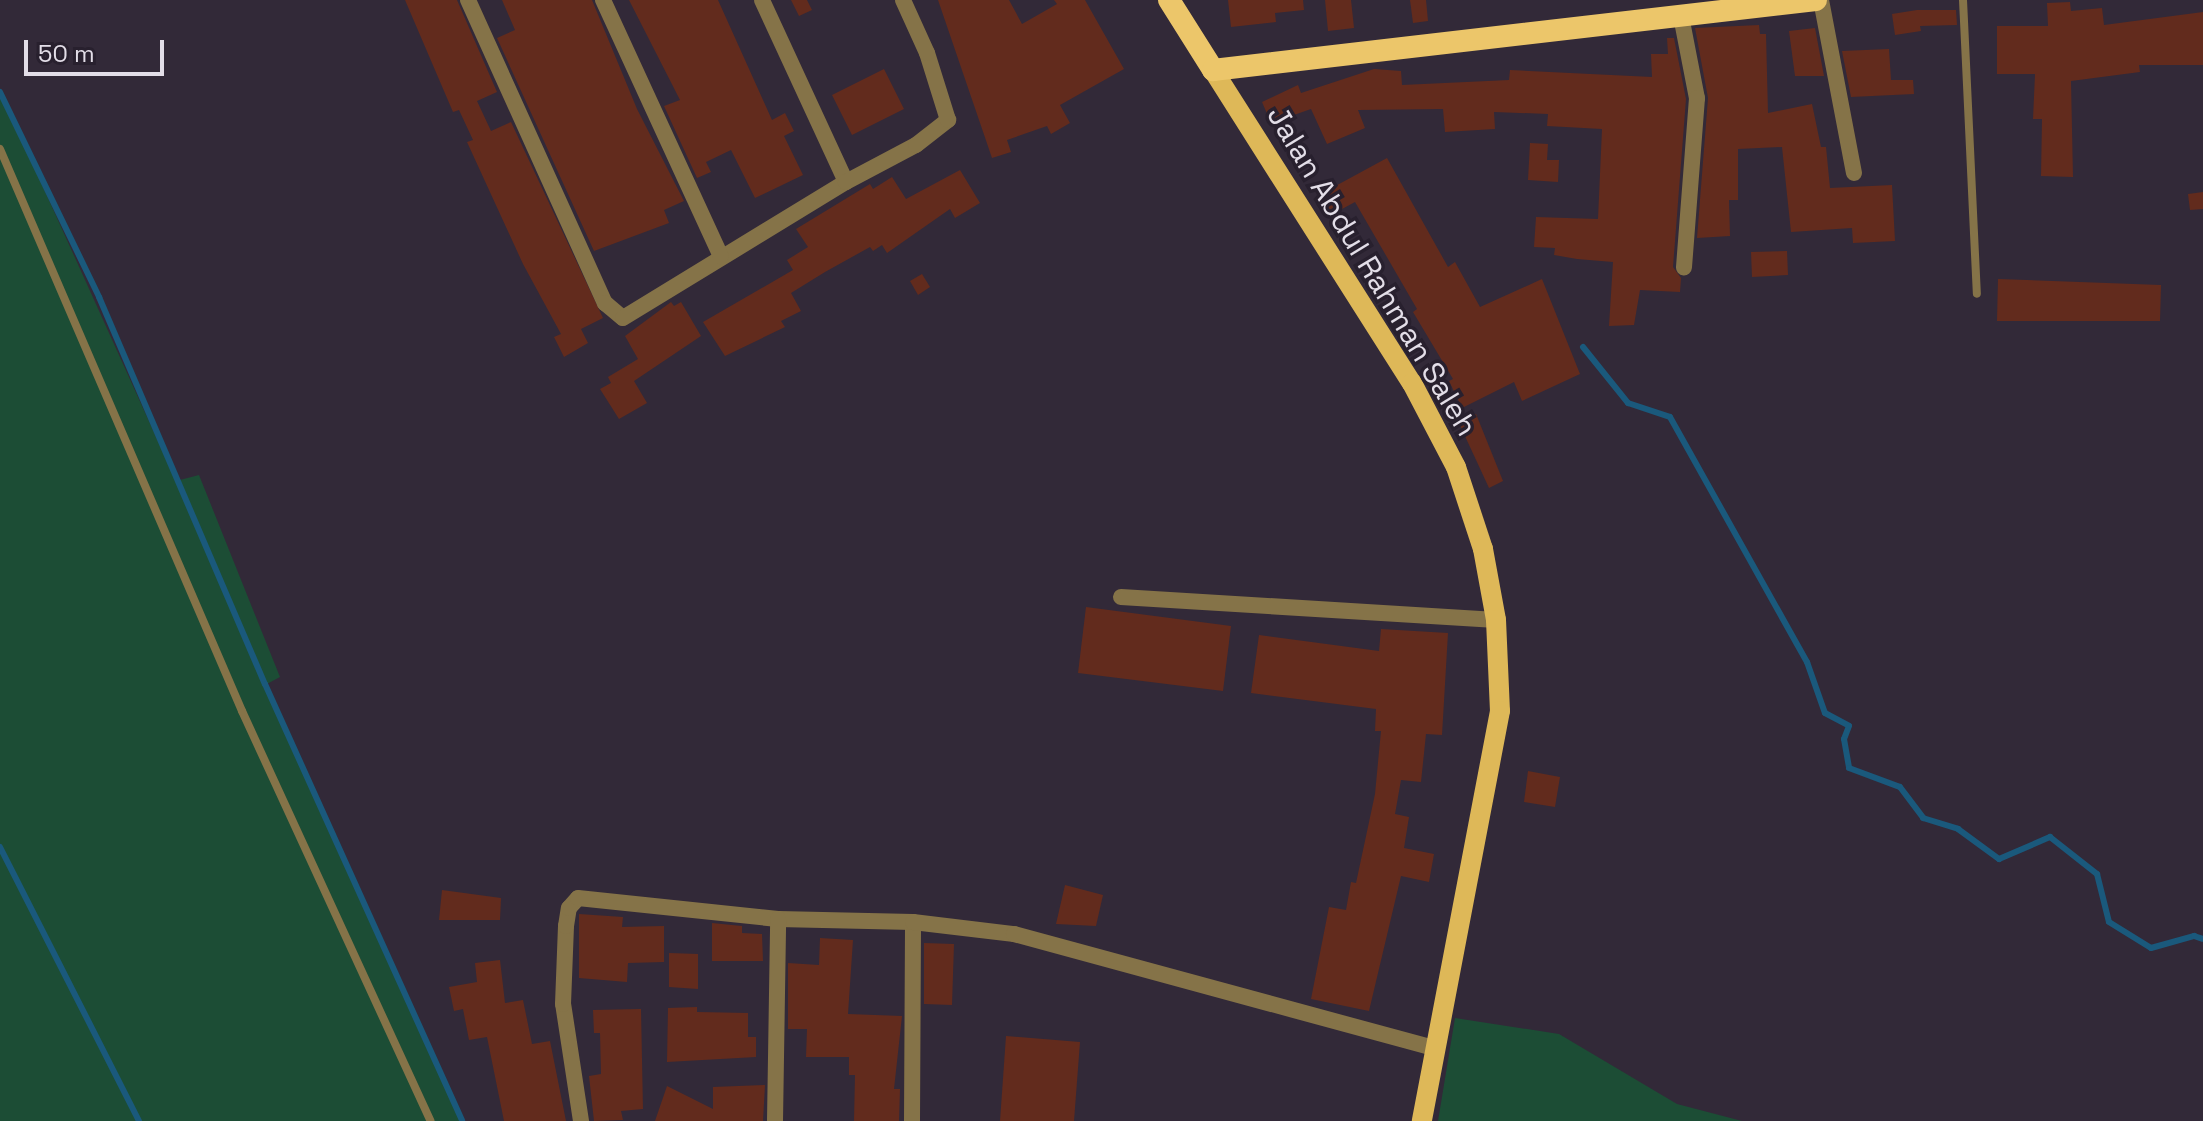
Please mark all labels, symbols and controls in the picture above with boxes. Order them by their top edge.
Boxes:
scale bar [28,24,168,74]
text: 50 m [38,38,95,69]
street label: Jalan Abdul Rahman Saleh [1259,99,1485,443]

